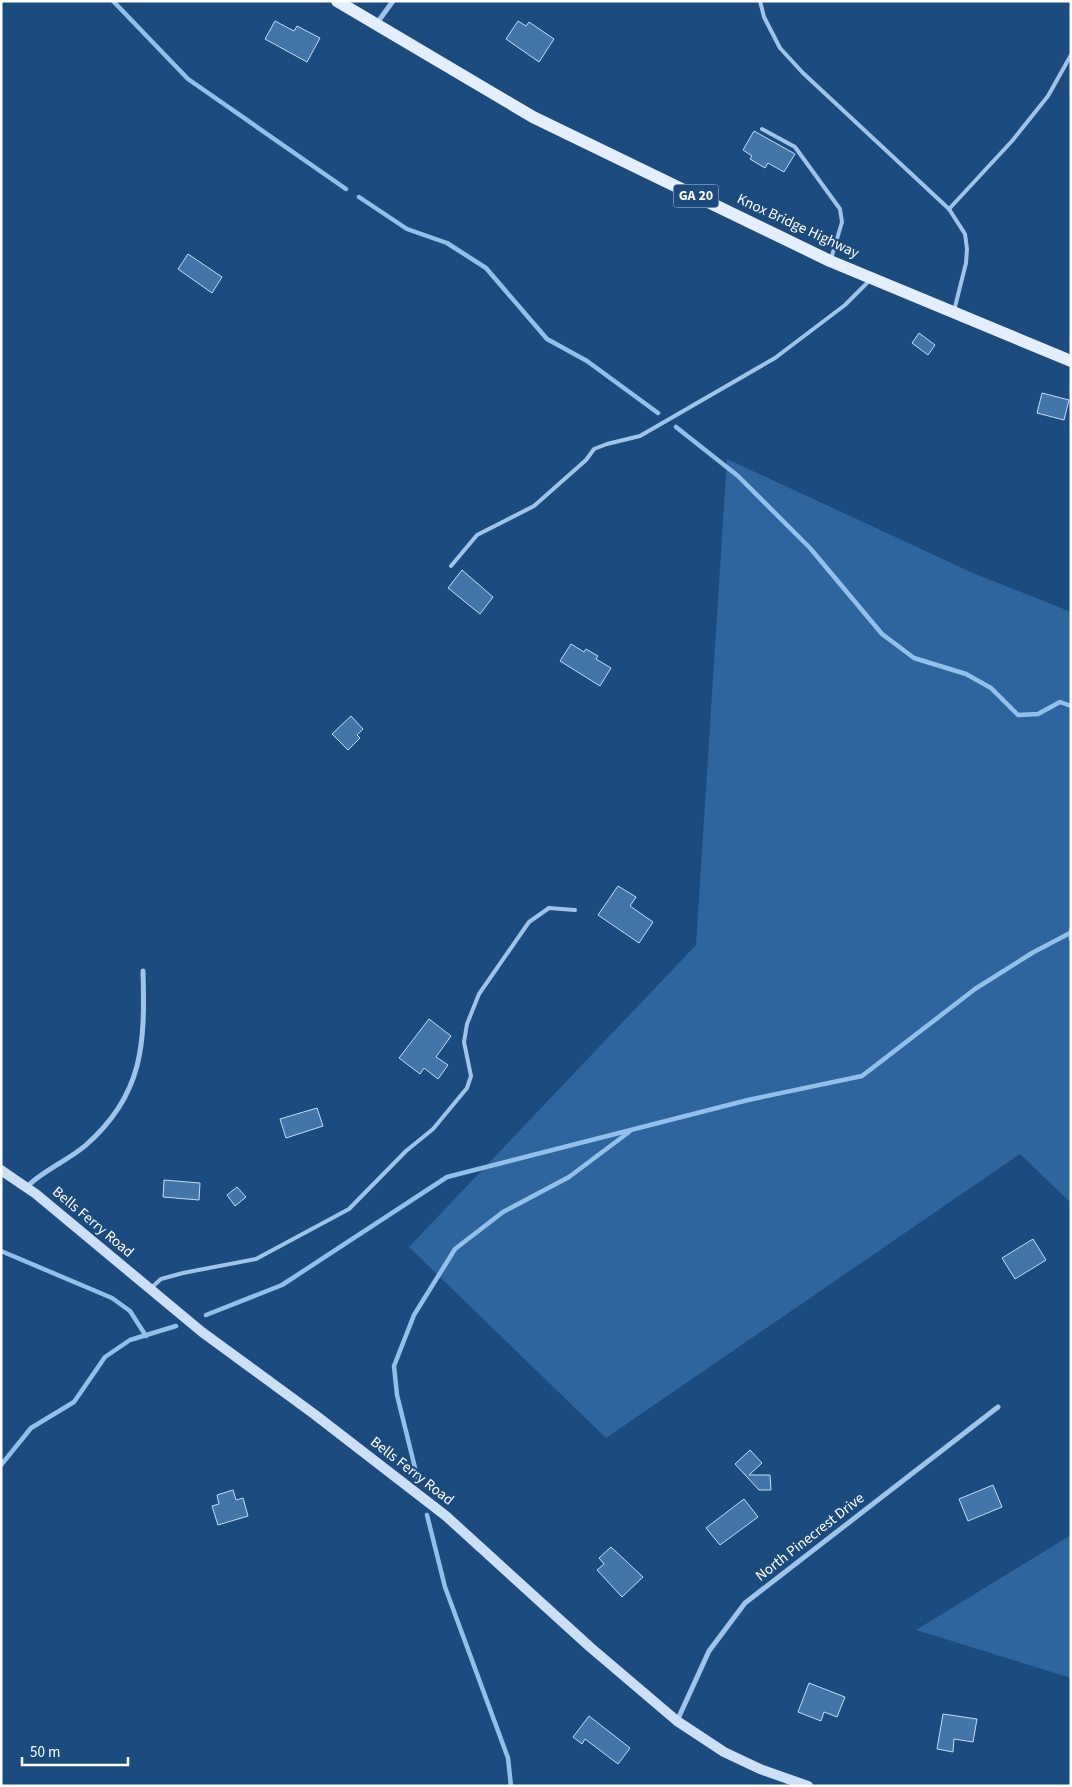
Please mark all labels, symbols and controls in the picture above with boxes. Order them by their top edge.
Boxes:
road number: GA 20 [674,185,718,208]
street label: Knox Bridge Highway [733,188,863,264]
street label: Bells Ferry Road [48,1182,138,1262]
street label: Bells Ferry Road [366,1432,458,1510]
street label: North Pinecrest Drive [751,1488,869,1586]
scale bar [22,1734,129,1766]
text: 50 m [30,1742,60,1763]

